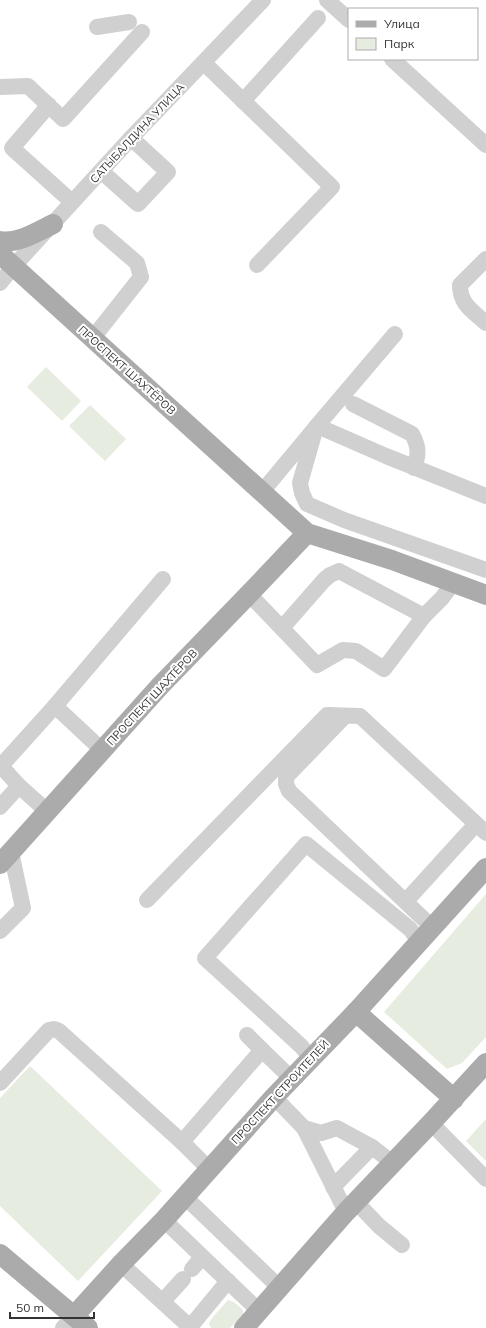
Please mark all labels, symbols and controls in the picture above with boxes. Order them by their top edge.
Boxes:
legend [348,8,478,60]
text: Улица [383,16,420,31]
text: Парк [384,36,415,51]
street label: САТЫБАЛДИНА УЛИЦА [87,80,187,186]
street label: ПРОСПЕКТ ШАХТЁРОВ [75,323,179,417]
street label: ПРОСПЕКТ ШАХТЁРОВ [104,646,200,748]
street label: ПРОСПЕКТ СТРОИТЕЛЕЙ [228,1037,332,1147]
scale bar [10,1294,94,1320]
text: 50 m [16,1300,44,1315]

